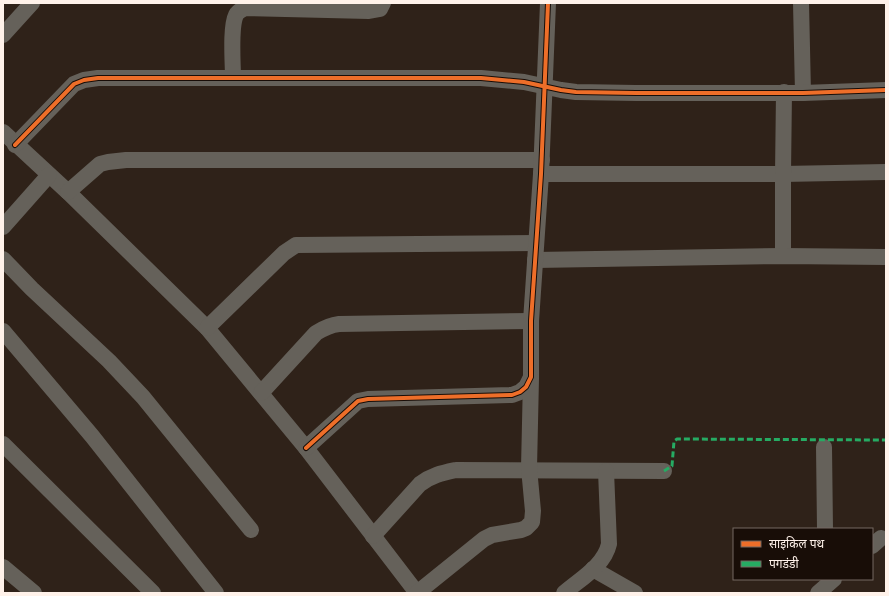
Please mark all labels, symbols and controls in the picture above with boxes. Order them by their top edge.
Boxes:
legend [733,528,873,580]
text: साइकिल पथ [769,536,825,551]
text: पगडंडी [769,556,799,571]

